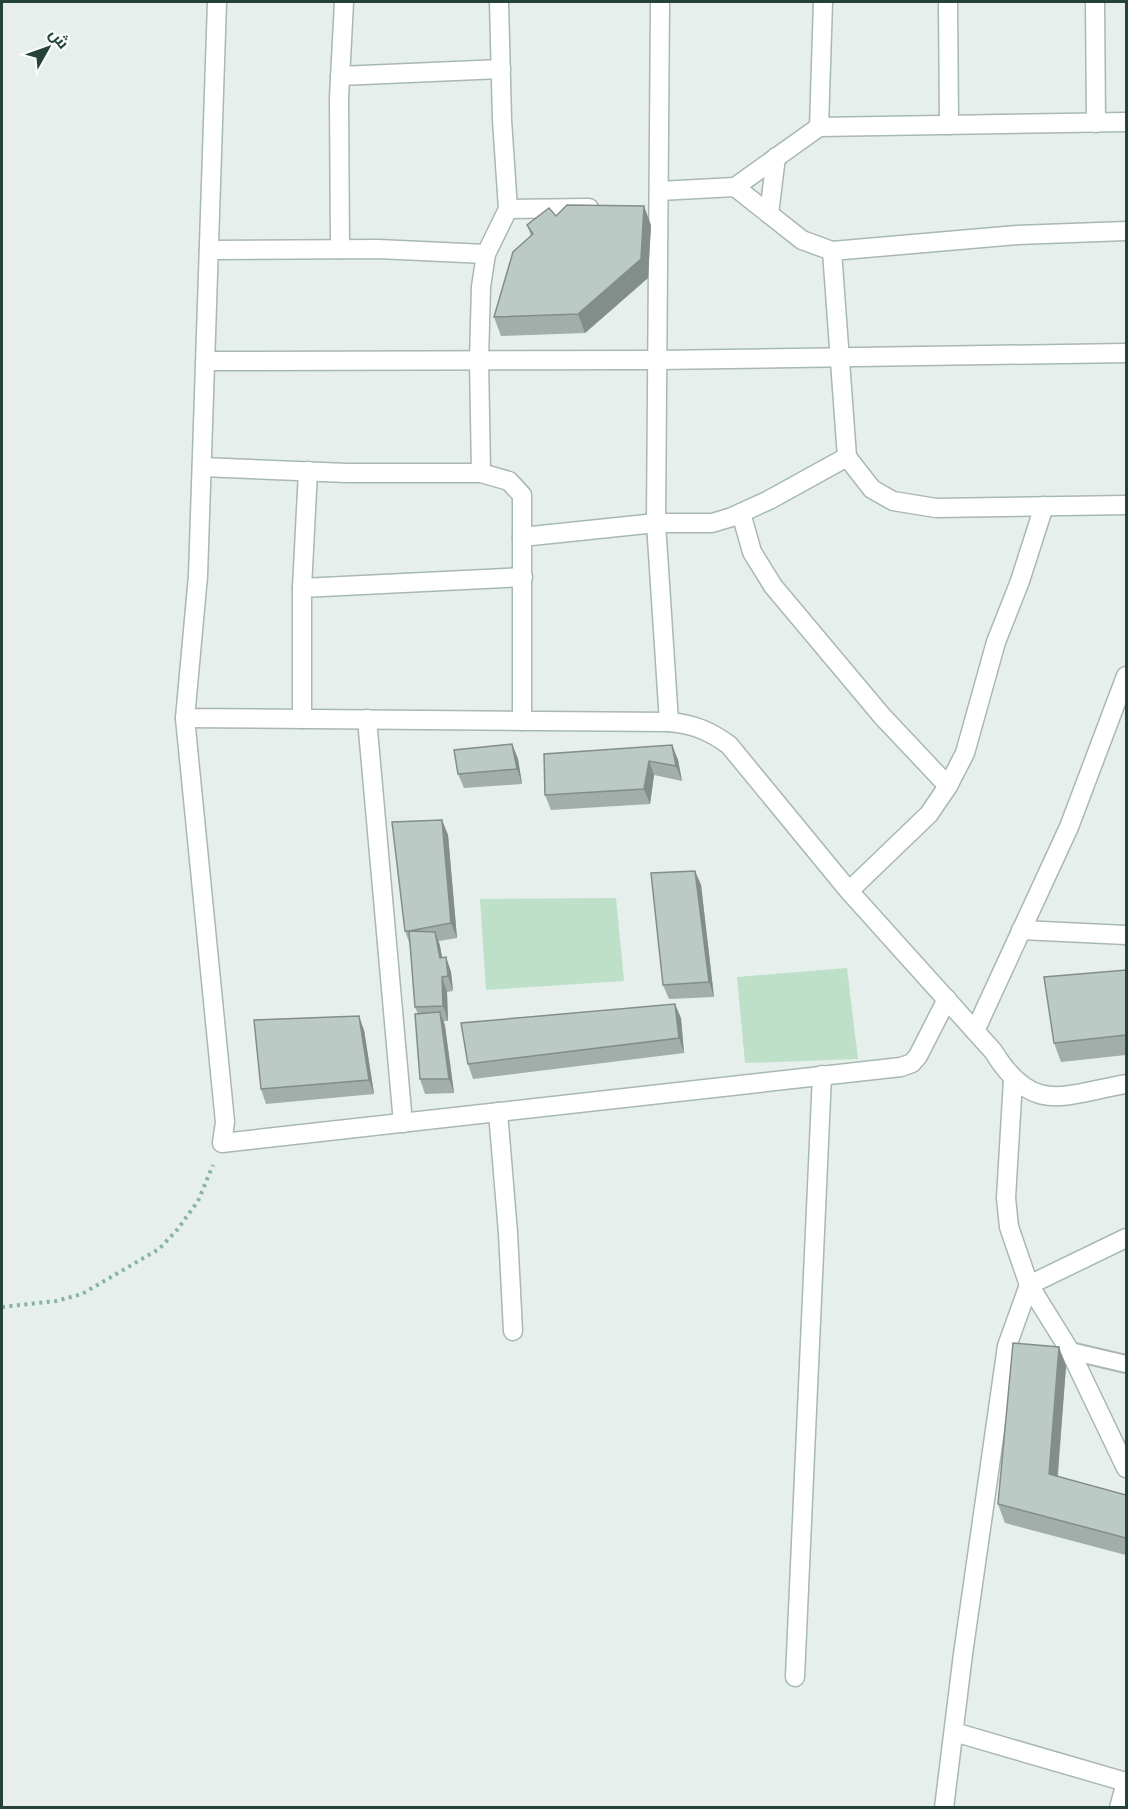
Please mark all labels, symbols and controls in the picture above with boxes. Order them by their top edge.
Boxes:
north arrow [18,18,78,78]
text: ش [44,24,74,53]

